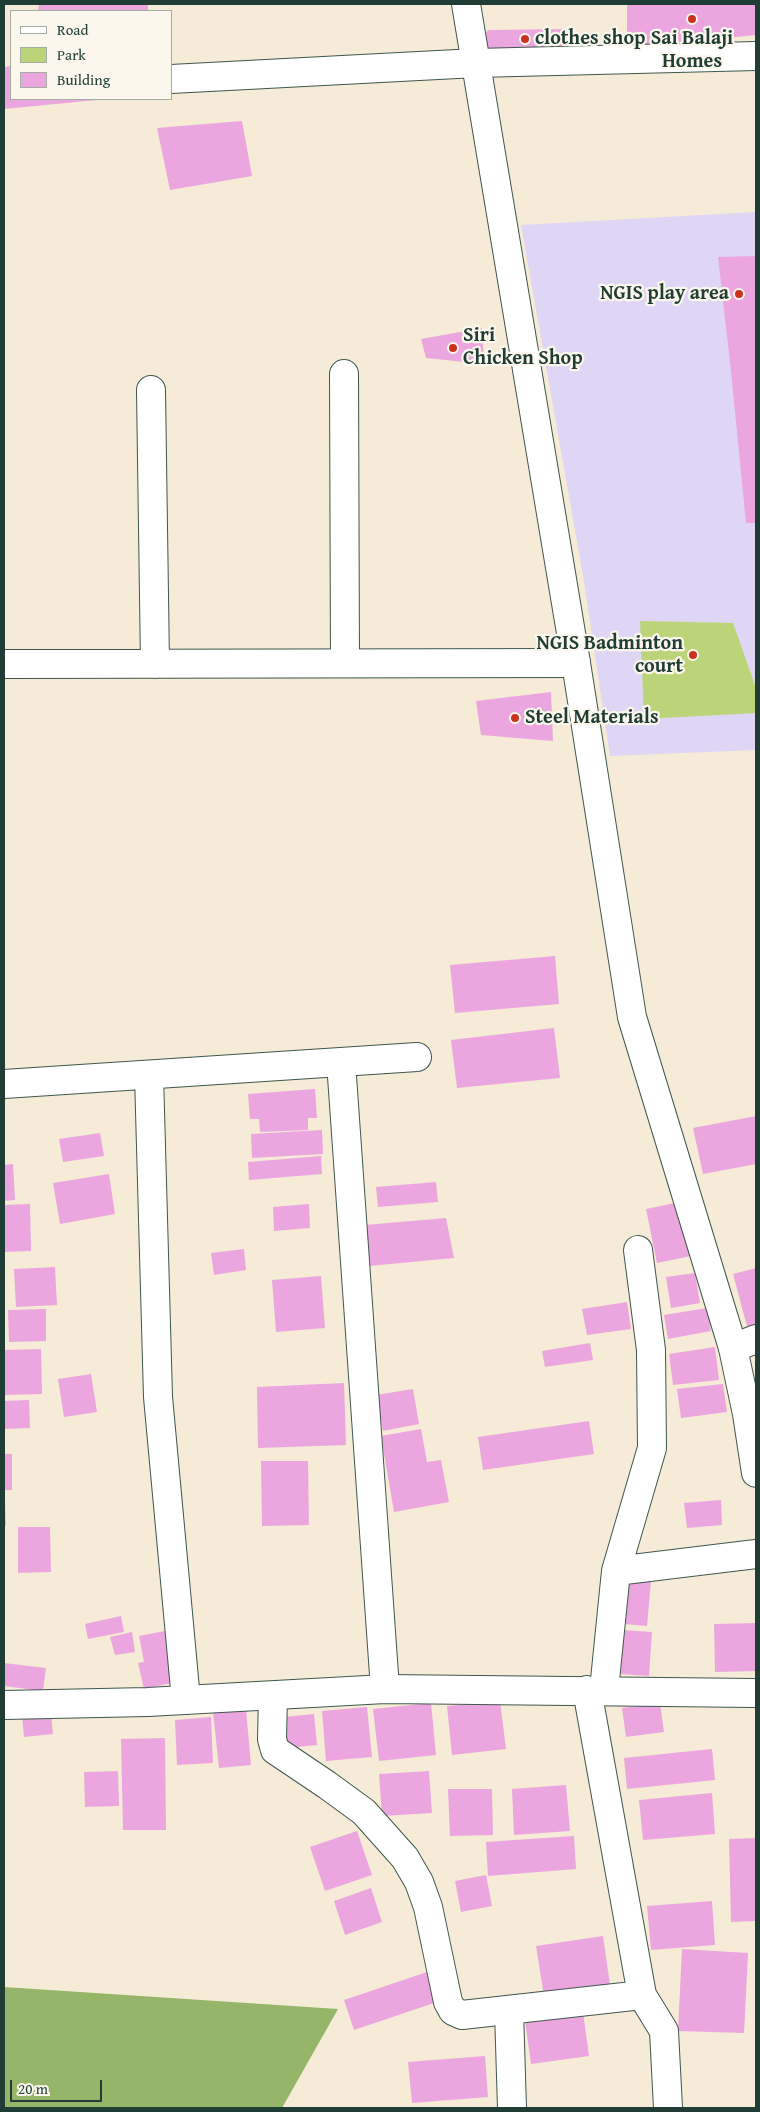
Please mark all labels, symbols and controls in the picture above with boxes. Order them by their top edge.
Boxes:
legend [10,10,172,100]
marker: Sai Balaji Homes [686,13,698,25]
text: Road [57,19,88,40]
place label: clothes shop [535,27,645,51]
place label: Sai Balaji Homes [651,27,733,74]
marker: clothes shop [519,33,531,45]
text: Park [57,44,86,65]
text: Building [57,69,110,90]
place label: NGIS play area [600,282,729,306]
marker: NGIS play area [733,288,745,300]
place label: Siri Chicken Shop [463,324,583,371]
marker: Siri Chicken Shop [447,342,459,354]
place label: NGIS Badminton court [537,632,683,679]
marker: NGIS Badminton court [687,649,699,661]
place label: Steel Materials [525,706,659,730]
marker: Steel Materials [509,712,521,724]
scale bar [12,2070,105,2102]
text: 20 m [18,2078,48,2099]

